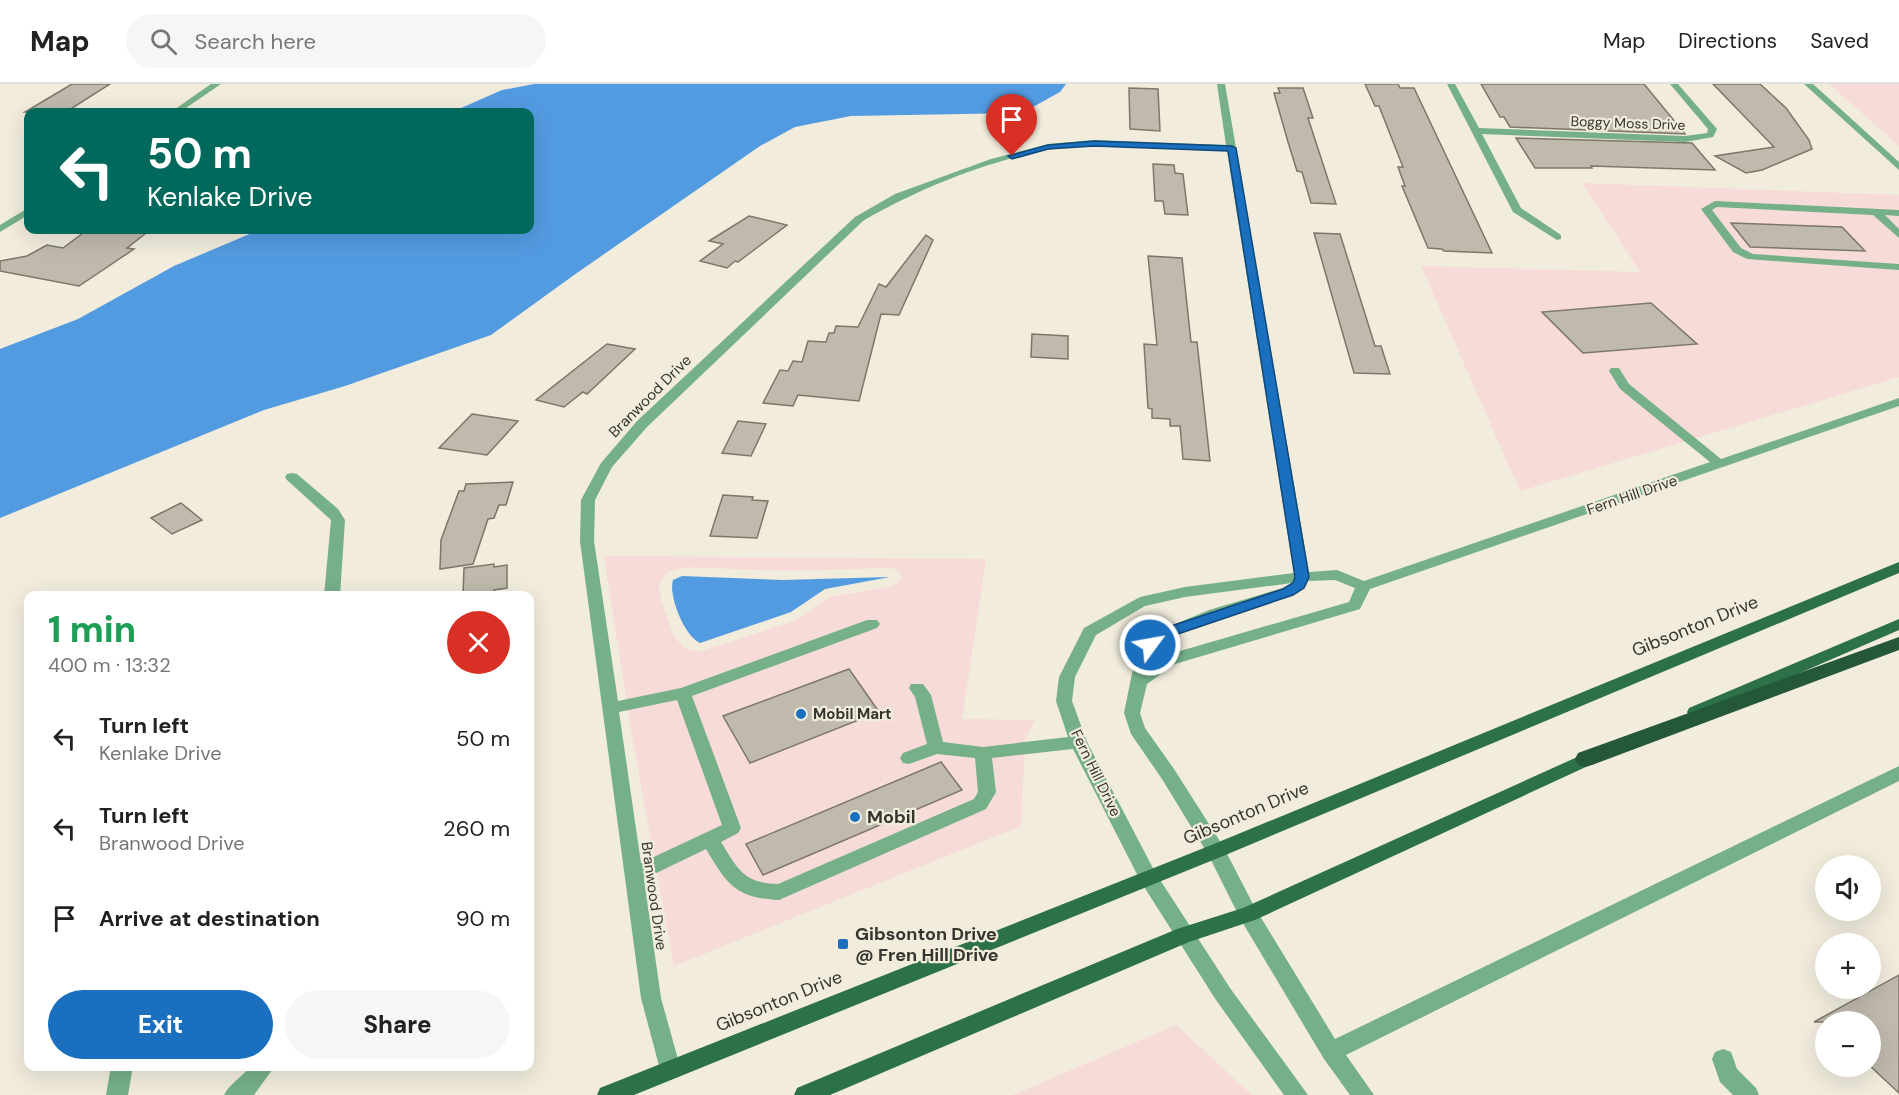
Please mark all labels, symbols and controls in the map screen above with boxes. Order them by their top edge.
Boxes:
search box [126,14,546,68]
text: Map [30,23,90,60]
icon: search [147,25,180,58]
text: Search here [195,27,316,56]
text: Map [1603,27,1645,55]
text: Directions [1678,27,1777,55]
text: Saved [1810,27,1869,55]
pin [986,94,1037,156]
icon: arrive [995,103,1028,136]
street label: Boggy Moss Drive [1570,112,1686,134]
text: 50 m [147,126,252,181]
icon: left [48,132,126,210]
text: Kenlake Drive [147,179,313,214]
street label: Branwood Drive [604,350,696,442]
street label: Fern Hill Drive [1584,470,1680,520]
street label: Gibsonton Drive [1628,590,1762,662]
text: 1 min [48,606,136,653]
button: close [447,611,510,674]
position arrow [1118,613,1182,677]
text: 400 m · 13:32 [48,652,171,678]
place label: Mobil Mart [813,704,892,724]
marker: Mobil Mart [794,707,808,721]
text: Turn left [99,711,189,740]
icon: left [48,722,81,755]
text: 50 m [456,724,510,753]
street label: Fern Hill Drive [1066,726,1126,820]
text: Kenlake Drive [99,740,222,766]
street label: Gibsonton Drive [1179,776,1313,850]
text: Turn left [99,801,189,830]
place label: Mobil [867,805,915,829]
marker: Mobil [848,810,862,824]
icon: left [48,812,81,845]
text: 260 m [443,814,510,843]
text: Branwood Drive [99,830,245,856]
street label: Branwood Drive [636,841,672,951]
map controls [1815,855,1881,1077]
button: sound [1815,855,1881,921]
icon: arrive [48,902,81,935]
text: Arrive at destination [99,904,320,933]
text: 90 m [456,904,510,933]
place label: Gibsonton Drive @ Fren Hill Drive [855,922,999,967]
button: + [1815,933,1881,999]
marker: Gibsonton Drive @ Fren Hill Drive [836,937,850,951]
street label: Gibsonton Drive [712,965,846,1037]
button: Exit [48,990,273,1059]
button: Share [285,990,510,1059]
button: − [1815,1011,1881,1077]

